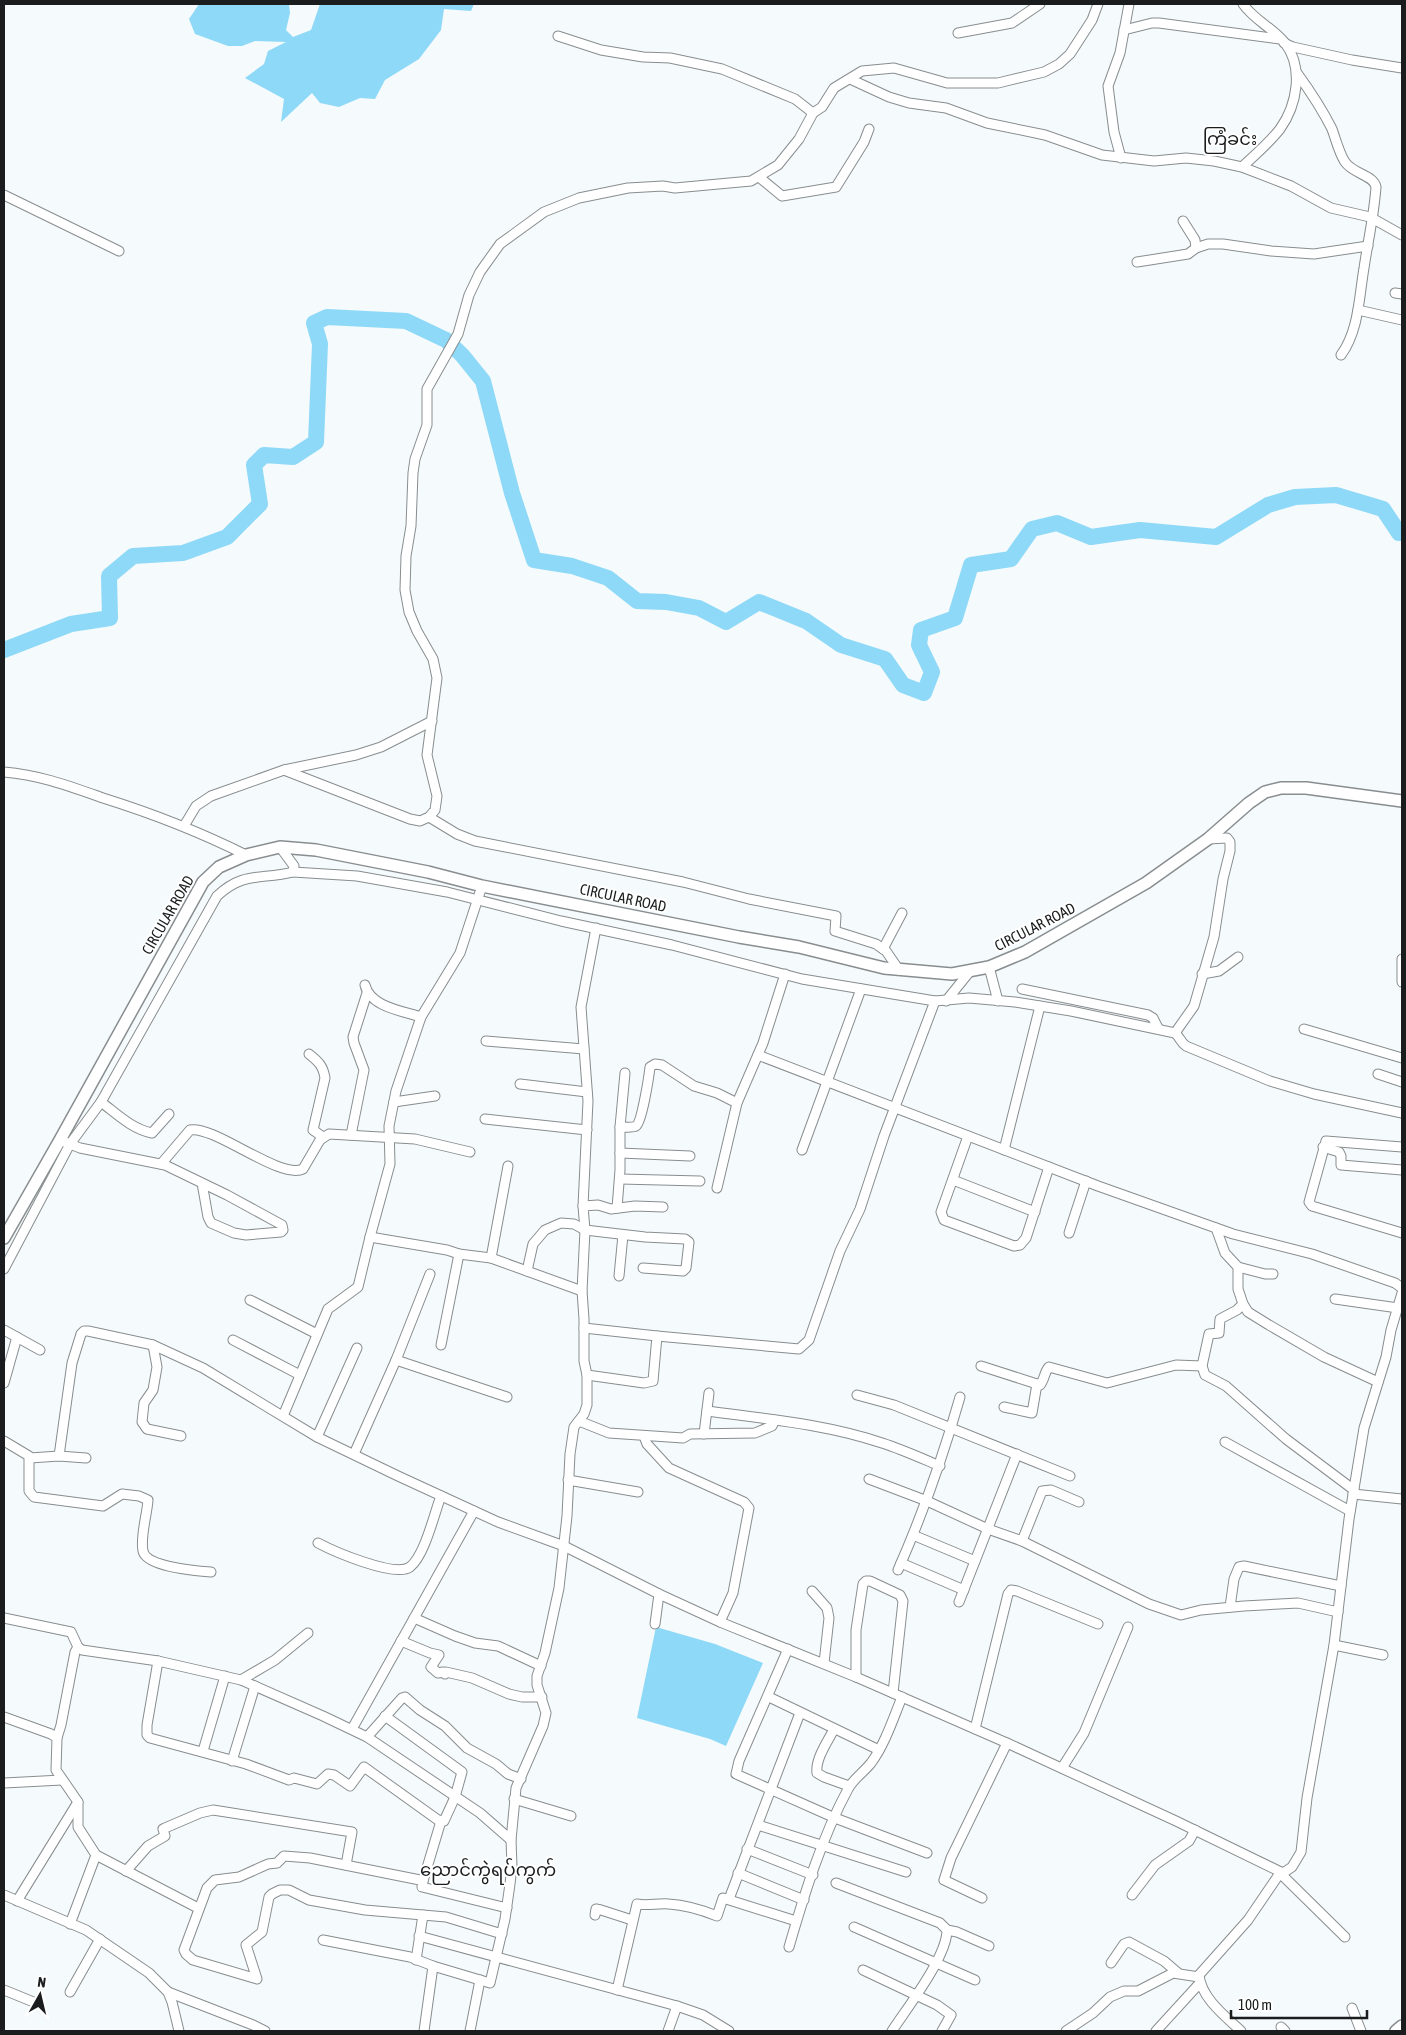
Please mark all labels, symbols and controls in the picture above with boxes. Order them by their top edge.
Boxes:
district label: ကြံခင်း [1203,126,1257,154]
street label: CIRCULAR ROAD [138,872,197,957]
street label: CIRCULAR ROAD [578,880,668,915]
street label: CIRCULAR ROAD [992,899,1078,954]
district label: ညောင်ကွဲရပ်ကွက် [420,1857,556,1885]
north arrow [15,1970,65,2020]
text: N [37,1974,47,1991]
scale bar [1231,1988,1367,2020]
text: 100 m [1238,1996,1272,2013]

